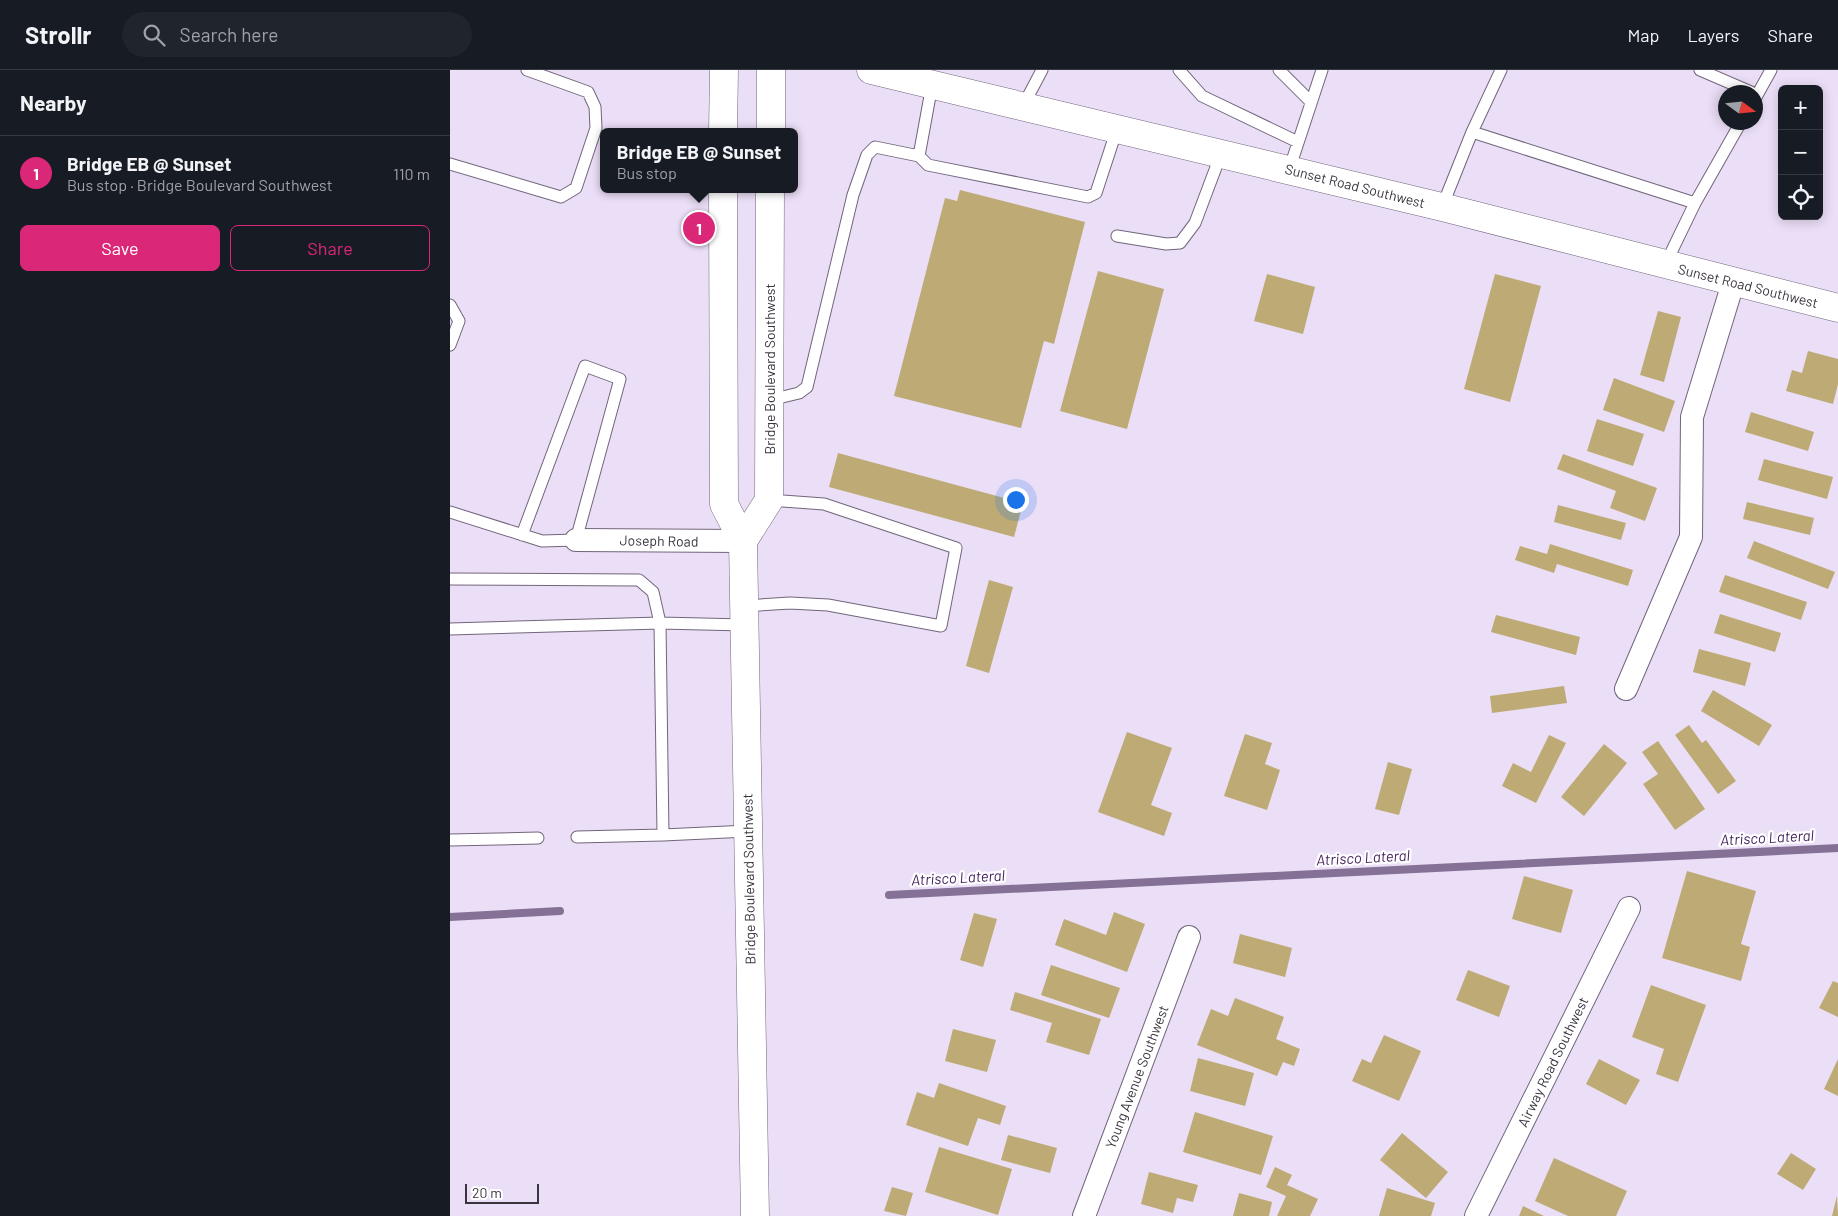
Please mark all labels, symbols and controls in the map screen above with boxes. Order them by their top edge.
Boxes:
search box [122,12,472,57]
text: Strollr [25,20,92,49]
icon: search [140,21,168,49]
text: Search here [180,23,278,46]
text: Map [1627,24,1659,46]
text: Layers [1687,24,1740,46]
text: Share [1768,24,1813,46]
north arrow [1718,85,1763,130]
map controls [1778,85,1823,220]
button: + [1778,85,1823,130]
text: Nearby [20,90,86,115]
popup [600,128,798,193]
button: − [1778,130,1823,175]
text: Bridge EB @ Sunset [617,140,781,163]
text: Bridge EB @ Sunset [67,152,231,175]
street label: Sunset Road Southwest [1283,160,1427,211]
text: Bus stop [617,163,677,182]
text: 1 [33,164,39,183]
text: 110 m [393,164,430,183]
text: Bus stop · Bridge Boulevard Southwest [67,175,333,194]
button: locate [1778,175,1823,220]
pin: 1 [683,209,715,247]
button: Save [20,225,220,271]
button: Share [230,225,430,271]
street label: Sunset Road Southwest [1676,260,1820,311]
street label: Bridge Boulevard Southwest [761,283,778,455]
your location [1003,487,1029,513]
street label: Joseph Road [619,531,699,550]
street label: Bridge Boulevard Southwest [739,793,758,965]
water label: Atrisco Lateral [1720,826,1815,848]
water label: Atrisco Lateral [1316,846,1411,868]
water label: Atrisco Lateral [911,866,1006,888]
street label: Airway Road Southwest [1514,994,1591,1130]
street label: Young Avenue Southwest [1101,1003,1172,1151]
scale bar [465,1181,539,1204]
text: 20 m [472,1184,502,1201]

